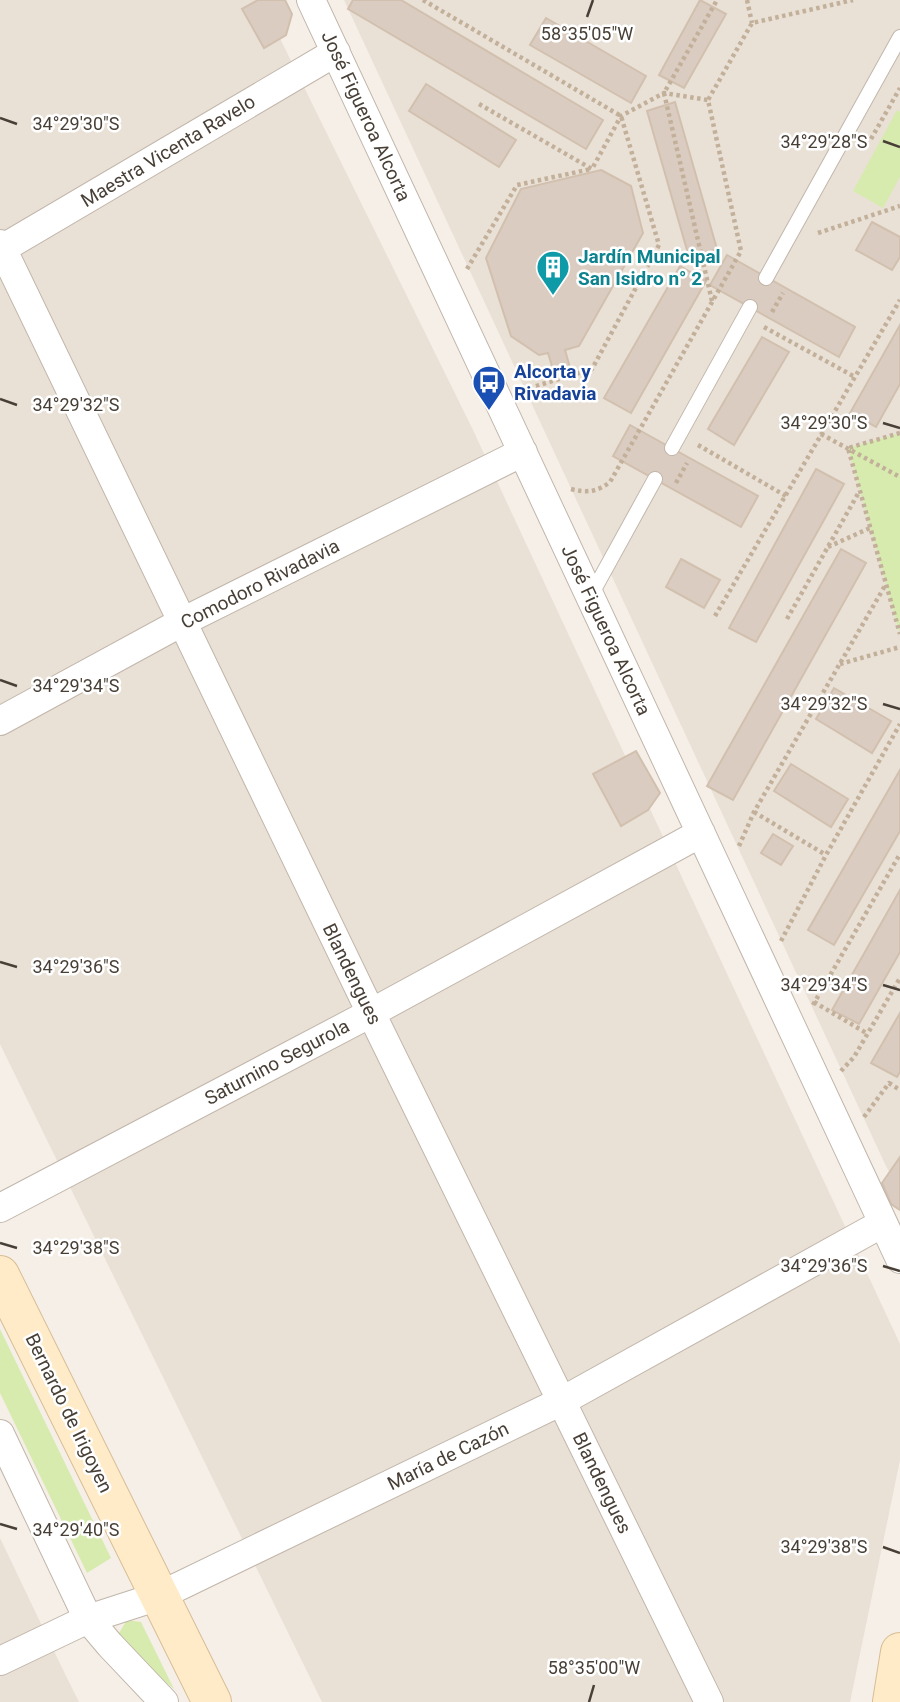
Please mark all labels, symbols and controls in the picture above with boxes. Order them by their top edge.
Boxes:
text: 58°35'05"W [541,23,633,44]
street label: José Figueroa Alcorta [316,27,416,205]
street label: Maestra Vicenta Ravelo [77,90,259,212]
text: 34°29'30"S [32,113,120,134]
text: 34°29'28"S [780,131,868,152]
place label: Jardín Municipal San Isidro n° 2 [578,245,721,290]
building icon: Jardín Municipal San Isidro n° 2 [534,248,572,297]
place label: Alcorta y Rivadavia [514,360,596,405]
bus stop icon: Alcorta y Rivadavia [470,363,508,412]
text: 34°29'32"S [32,394,120,415]
text: 34°29'30"S [780,412,868,433]
street label: Comodoro Rivadavia [177,534,343,634]
street label: José Figueroa Alcorta [556,541,656,719]
text: 34°29'34"S [32,675,120,696]
text: 34°29'32"S [780,693,868,714]
street label: Blandengues [318,920,386,1028]
text: 34°29'36"S [32,956,120,977]
text: 34°29'34"S [780,974,868,995]
street label: Saturnino Segurola [201,1014,353,1110]
text: 34°29'38"S [32,1237,120,1258]
text: 34°29'36"S [780,1255,868,1276]
street label: Bernardo de Irigoyen [20,1330,118,1496]
street label: María de Cazón [384,1417,512,1495]
street label: Blandengues [568,1429,636,1537]
text: 34°29'40"S [32,1519,120,1540]
text: 34°29'38"S [780,1536,868,1557]
text: 58°35'00"W [548,1657,640,1678]

